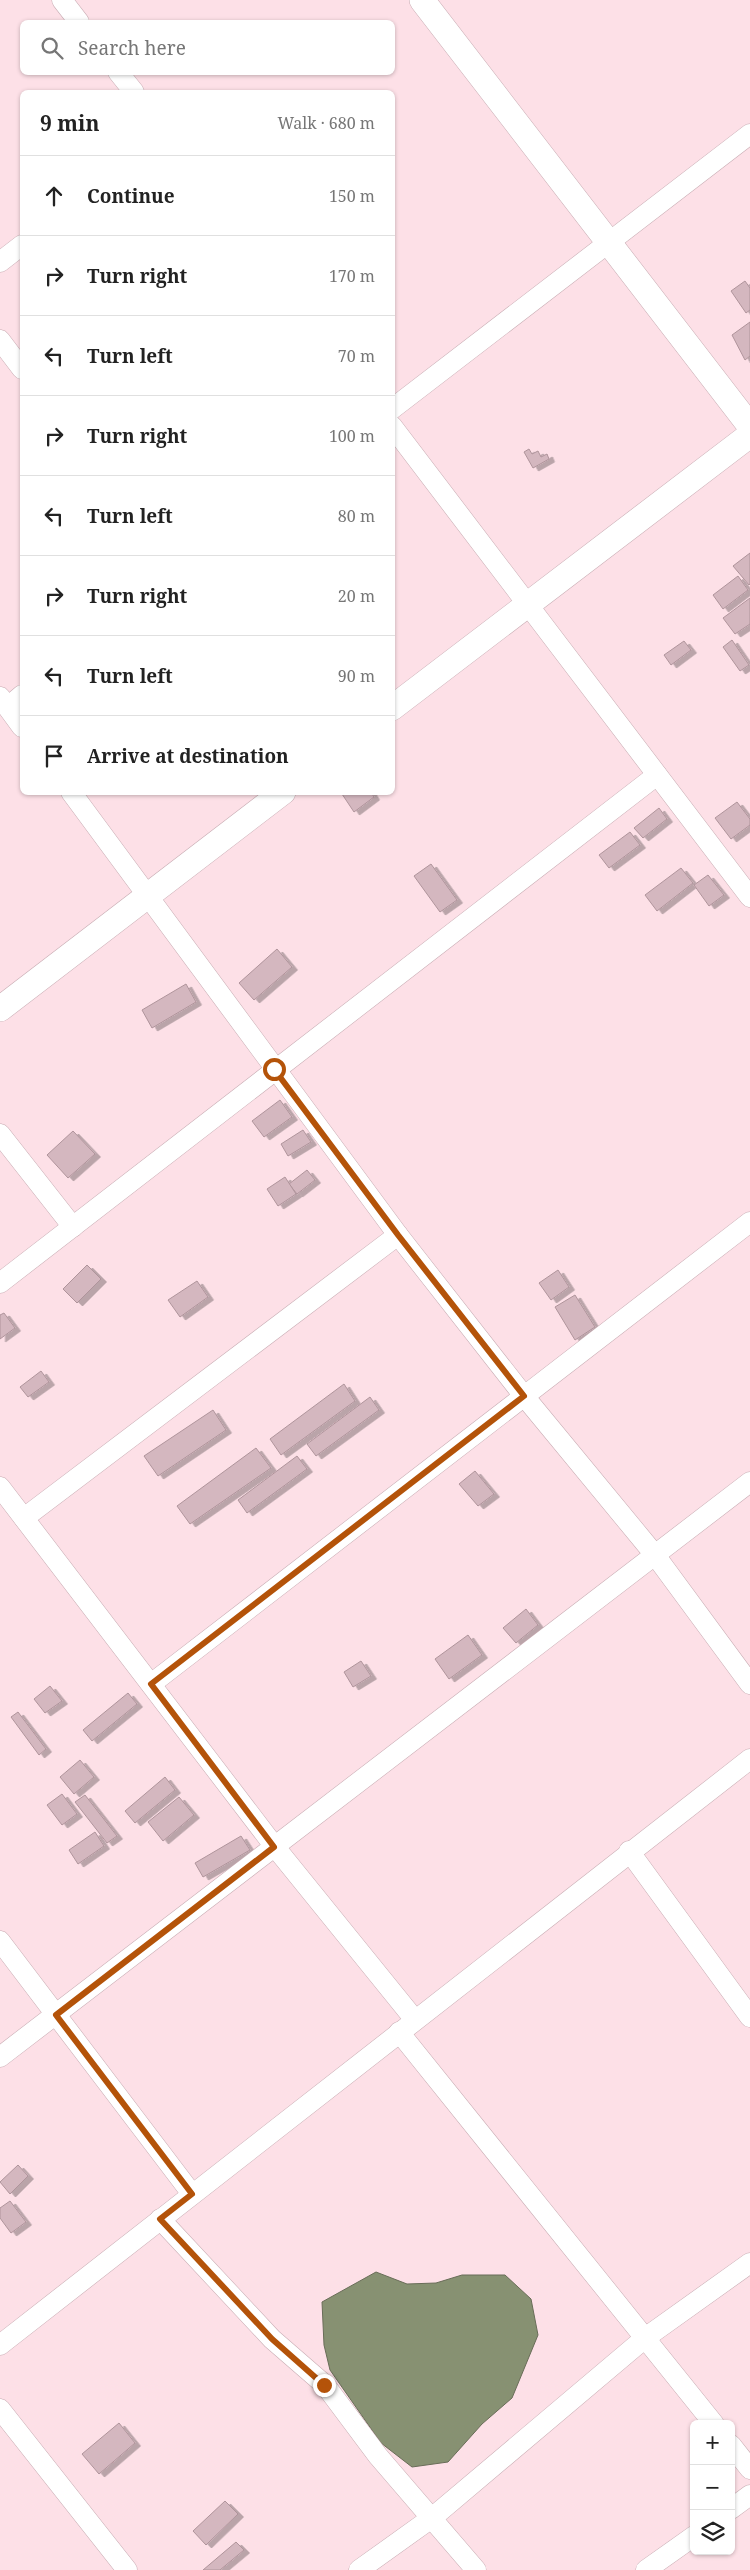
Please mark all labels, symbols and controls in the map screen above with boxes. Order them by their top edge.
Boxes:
search box [20,20,395,75]
icon: search [38,34,66,62]
text: Search here [78,35,186,61]
text: 9 min [40,109,99,137]
text: Walk · 680 m [278,112,375,134]
icon: ahead [40,182,68,210]
text: Continue [87,183,175,209]
text: 150 m [329,185,375,207]
icon: right [40,262,68,290]
text: Turn right [87,263,187,289]
text: 170 m [329,265,375,287]
icon: left [40,342,68,370]
text: Turn left [87,343,173,369]
text: 70 m [338,345,375,367]
icon: right [40,422,68,450]
text: Turn right [87,423,187,449]
text: 100 m [329,425,375,447]
icon: left [40,502,68,530]
text: Turn left [87,503,173,529]
text: 80 m [338,505,375,527]
icon: right [40,582,68,610]
text: Turn right [87,583,187,609]
text: 20 m [338,585,375,607]
icon: left [40,662,68,690]
text: Turn left [87,663,173,689]
text: 90 m [338,665,375,687]
icon: arrive [40,742,68,770]
text: Arrive at destination [87,743,289,769]
route start [263,1058,286,1081]
route end [313,2374,336,2397]
map controls [690,2420,735,2555]
button: + [690,2420,735,2465]
button: − [690,2465,735,2510]
button: layers [690,2510,735,2555]

